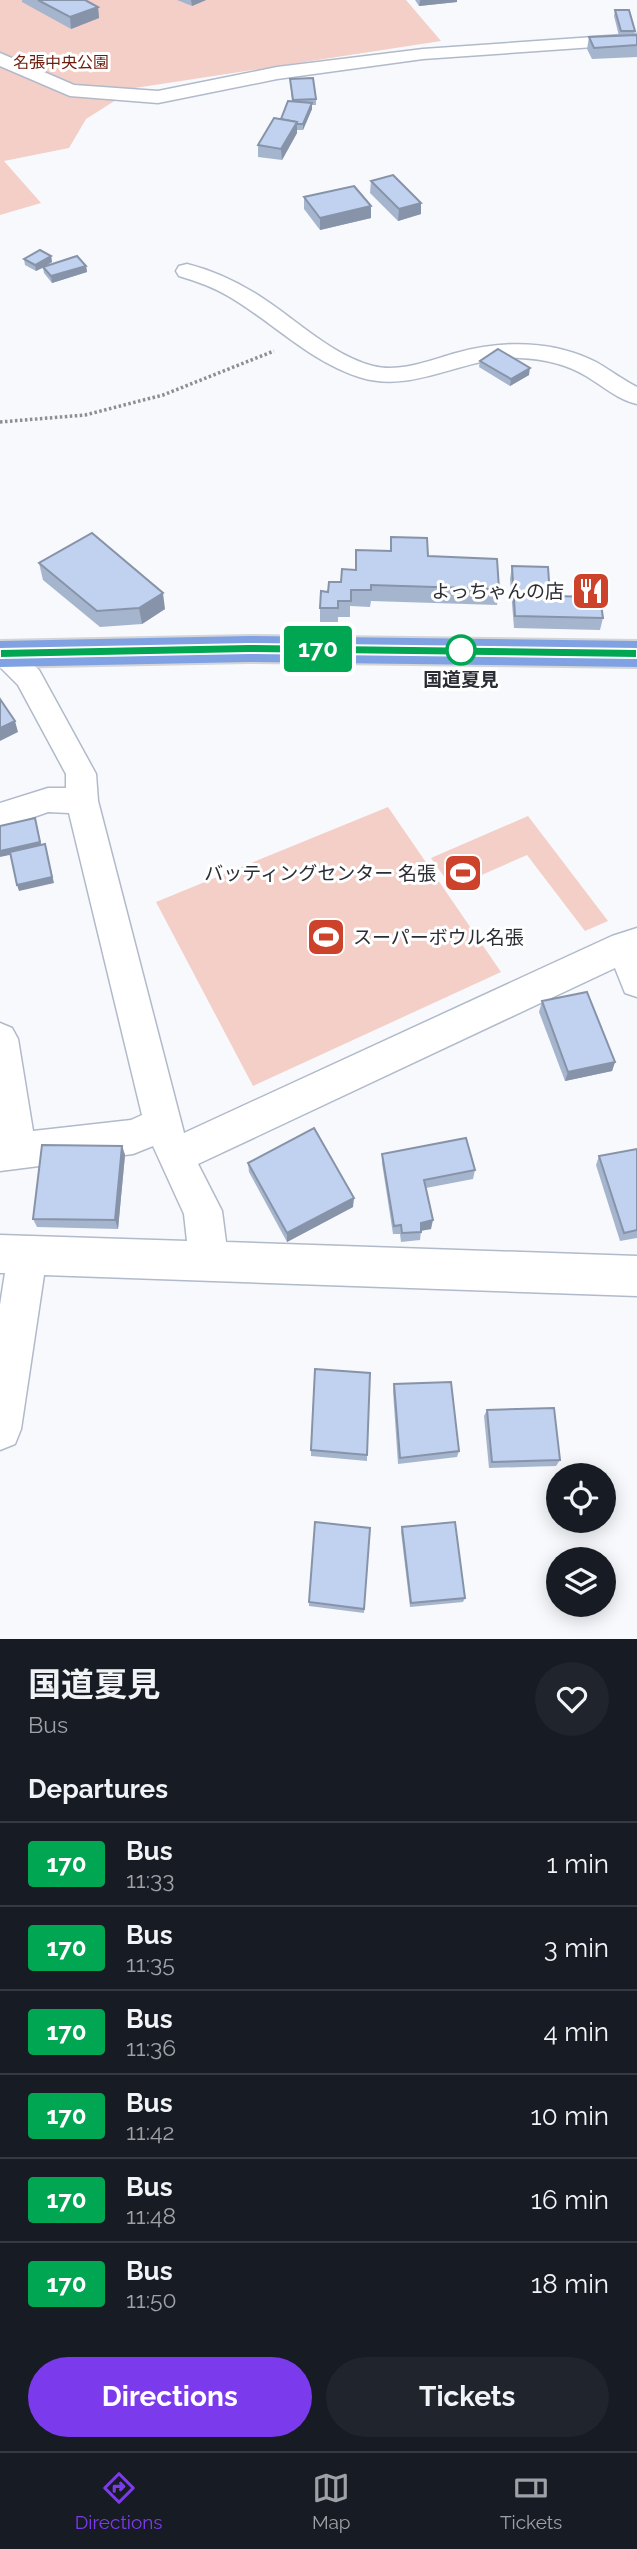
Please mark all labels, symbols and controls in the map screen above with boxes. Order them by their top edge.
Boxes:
park label: 名張中央公園 [13,53,109,72]
restaurant icon: よっちゃんの店 [570,570,612,612]
place label: よっちゃんの店 [432,580,564,602]
line badge: 170 [278,626,358,672]
text: 170 [298,634,338,663]
marker: 国道夏見 [446,635,476,665]
place label: 国道夏見 [423,668,499,690]
sports icon: バッティングセンター 名張 [442,852,484,894]
place label: バッティングセンター 名張 [204,862,436,884]
sports icon: スーパーボウル名張 [305,916,347,958]
place label: スーパーボウル名張 [353,926,524,948]
map controls [546,1463,616,1617]
button: locate [546,1463,616,1533]
button: layers [546,1547,616,1617]
button: heart [535,1662,609,1736]
text: 国道夏見 [28,1665,160,1704]
text: Bus [28,1711,68,1738]
text: Departures [28,1774,168,1804]
text: Bus [126,1836,173,1866]
text: 170 [46,1849,87,1878]
text: 1 min [547,1849,609,1879]
text: 11:33 [126,1866,175,1893]
text: Bus [126,1920,173,1950]
text: 170 [46,1933,87,1962]
text: 3 min [544,1933,609,1963]
text: 11:35 [126,1950,175,1977]
text: Bus [126,2004,173,2034]
text: 170 [46,2017,87,2046]
text: 4 min [543,2017,609,2047]
text: 11:36 [126,2034,176,2061]
text: Bus [126,2088,173,2118]
text: 170 [46,2101,87,2130]
text: 10 min [531,2101,609,2131]
text: 11:42 [126,2118,175,2145]
text: Bus [126,2172,173,2202]
text: 170 [46,2185,87,2214]
text: 16 min [531,2185,609,2215]
text: 11:48 [126,2202,176,2229]
text: Bus [126,2256,173,2286]
text: 170 [46,2269,87,2298]
text: 18 min [531,2269,609,2299]
text: 11:50 [126,2286,177,2313]
button: Directions [28,2357,312,2437]
button: Tickets [326,2357,609,2437]
tab: Directions [75,2469,162,2533]
tab: Map [312,2469,351,2533]
tab: Tickets [500,2469,562,2533]

